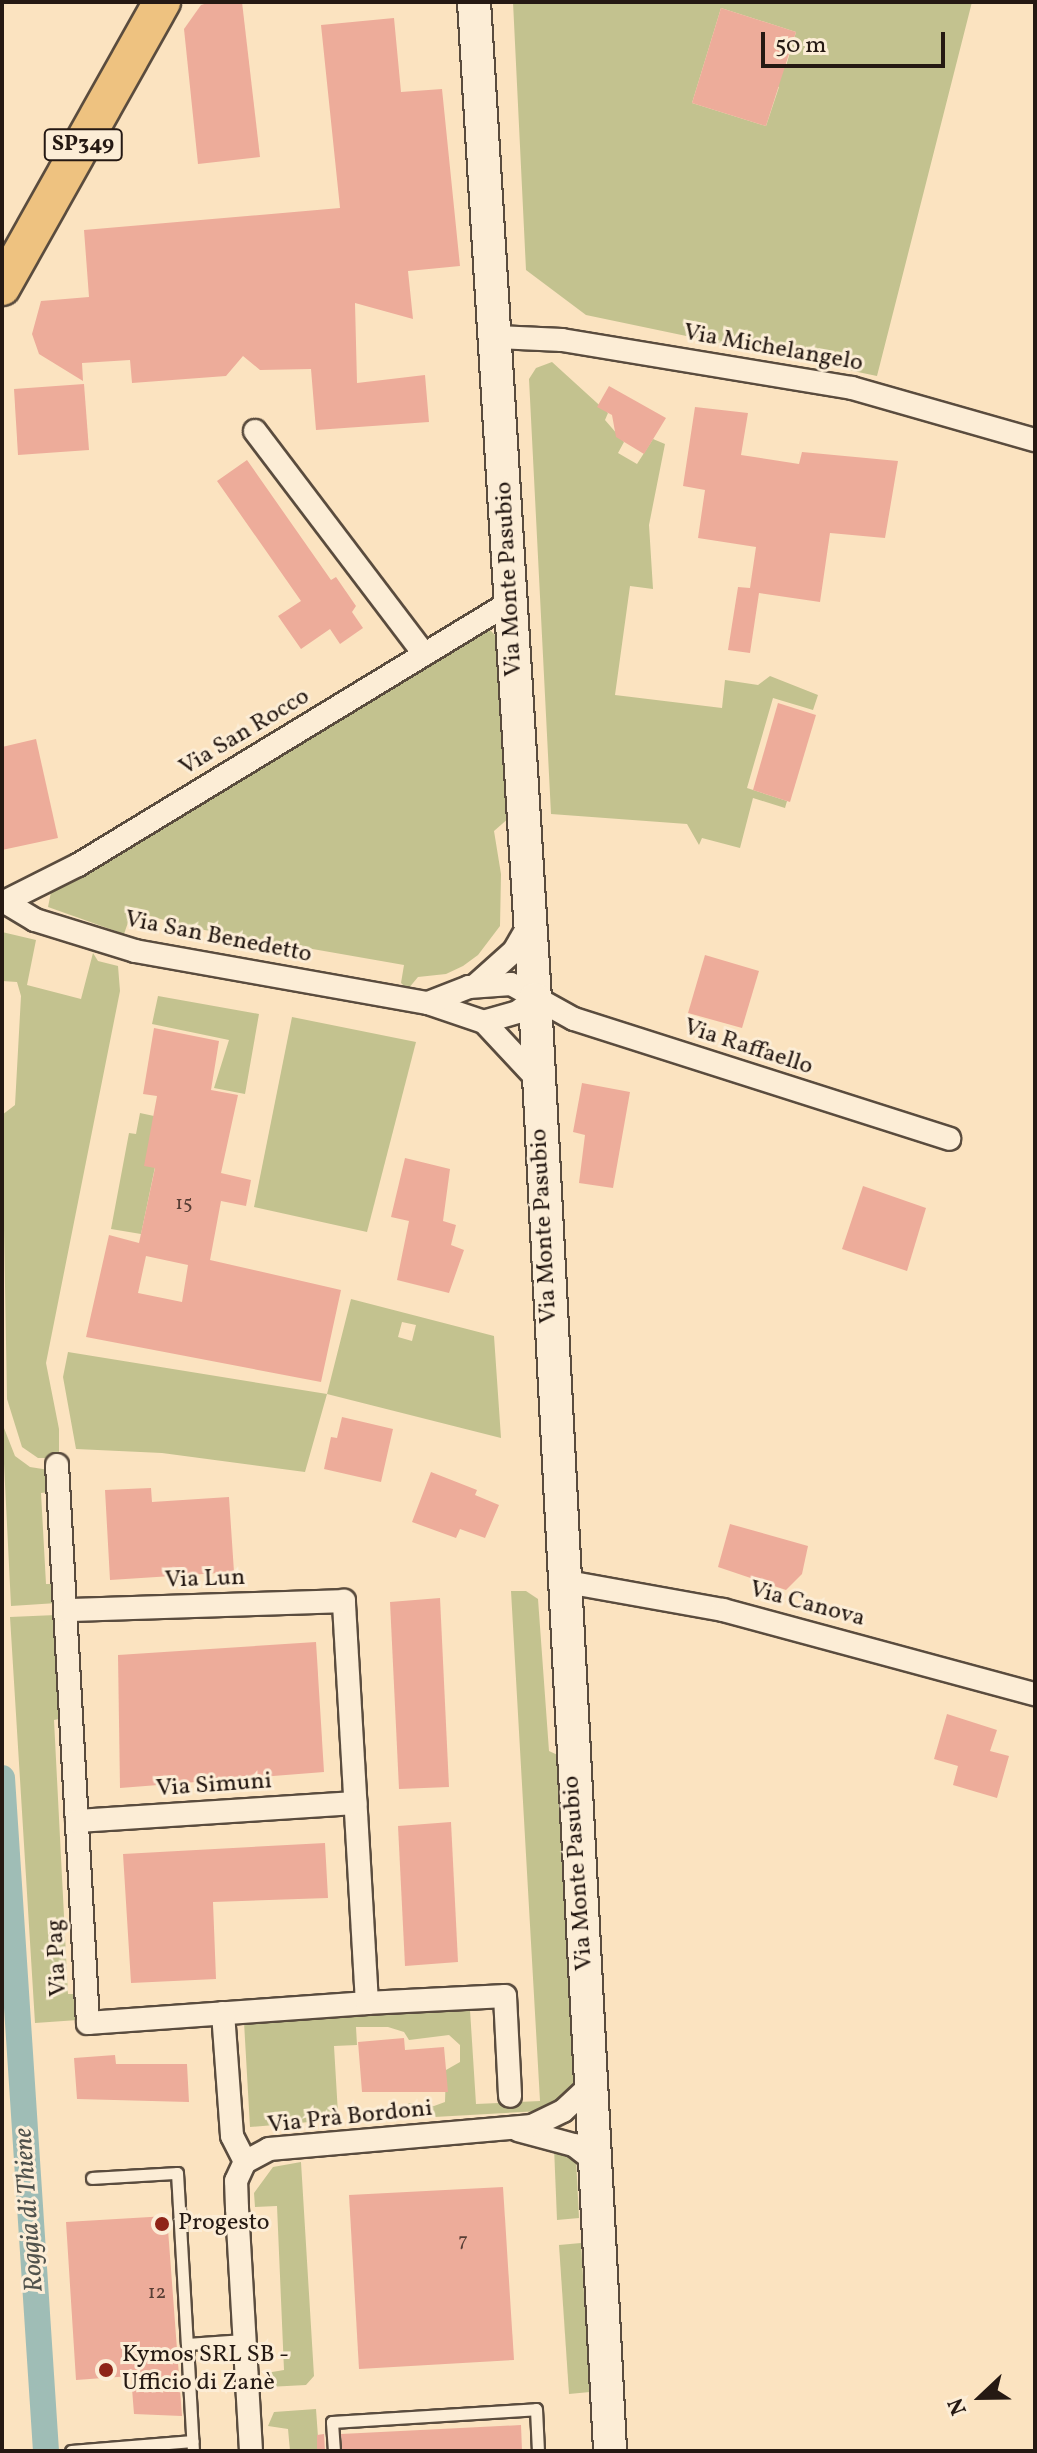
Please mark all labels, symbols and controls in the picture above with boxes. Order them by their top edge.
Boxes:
scale bar [765,16,949,66]
text: 50 m [775,29,827,63]
road number: SP349 [43,127,123,163]
street label: Via Michelangelo [681,319,865,379]
street label: Via Monte Pasubio [491,481,529,677]
street label: Via San Rocco [175,683,315,783]
street label: Via San Benedetto [122,906,314,970]
street label: Via Raffaello [680,1014,816,1082]
street label: Via Monte Pasubio [526,1128,564,1324]
house number: 15 [175,1192,193,1216]
street label: Via Lun [164,1564,246,1596]
street label: Via Canova [746,1576,868,1634]
street label: Via Simuni [155,1768,273,1804]
street label: Via Monte Pasubio [558,1775,600,1971]
street label: Via Pag [42,1919,74,1997]
street label: Via Prà Bordoni [266,2095,434,2141]
water label: Roggia di Thiene [9,2127,51,2293]
place label: Progesto [178,2210,270,2238]
marker: Progesto [153,2215,171,2233]
house number: 7 [458,2229,468,2253]
house number: 12 [148,2281,166,2305]
place label: Kymos SRL SB - Ufficio di Zanè [122,2342,290,2398]
north arrow [941,2357,1021,2437]
marker: Kymos SRL SB - Ufficio di Zanè [97,2361,115,2379]
text: N [941,2393,976,2419]

